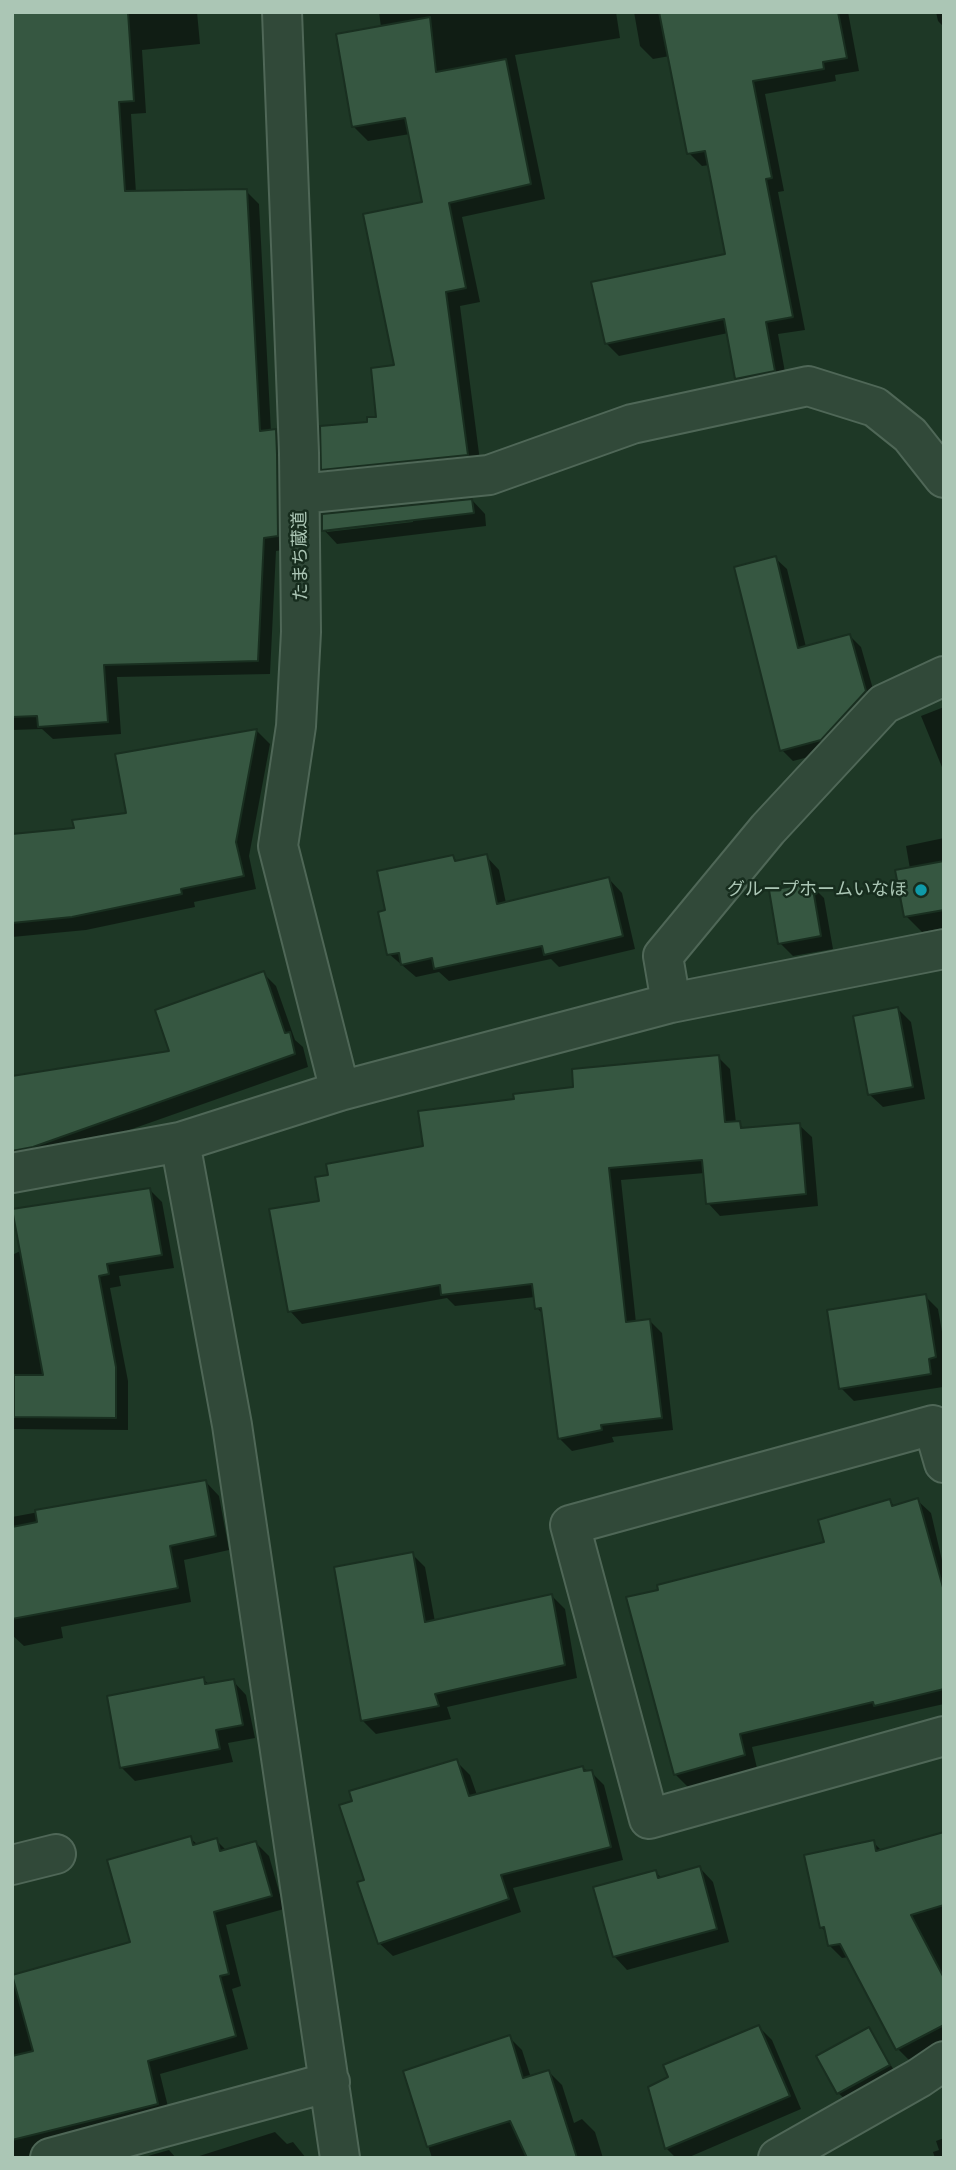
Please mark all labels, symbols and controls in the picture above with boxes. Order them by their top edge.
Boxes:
street label: たまち蔵道 [289,511,313,601]
place label: グループホームいなほ [727,879,907,901]
marker: グループホームいなほ [913,882,929,898]

